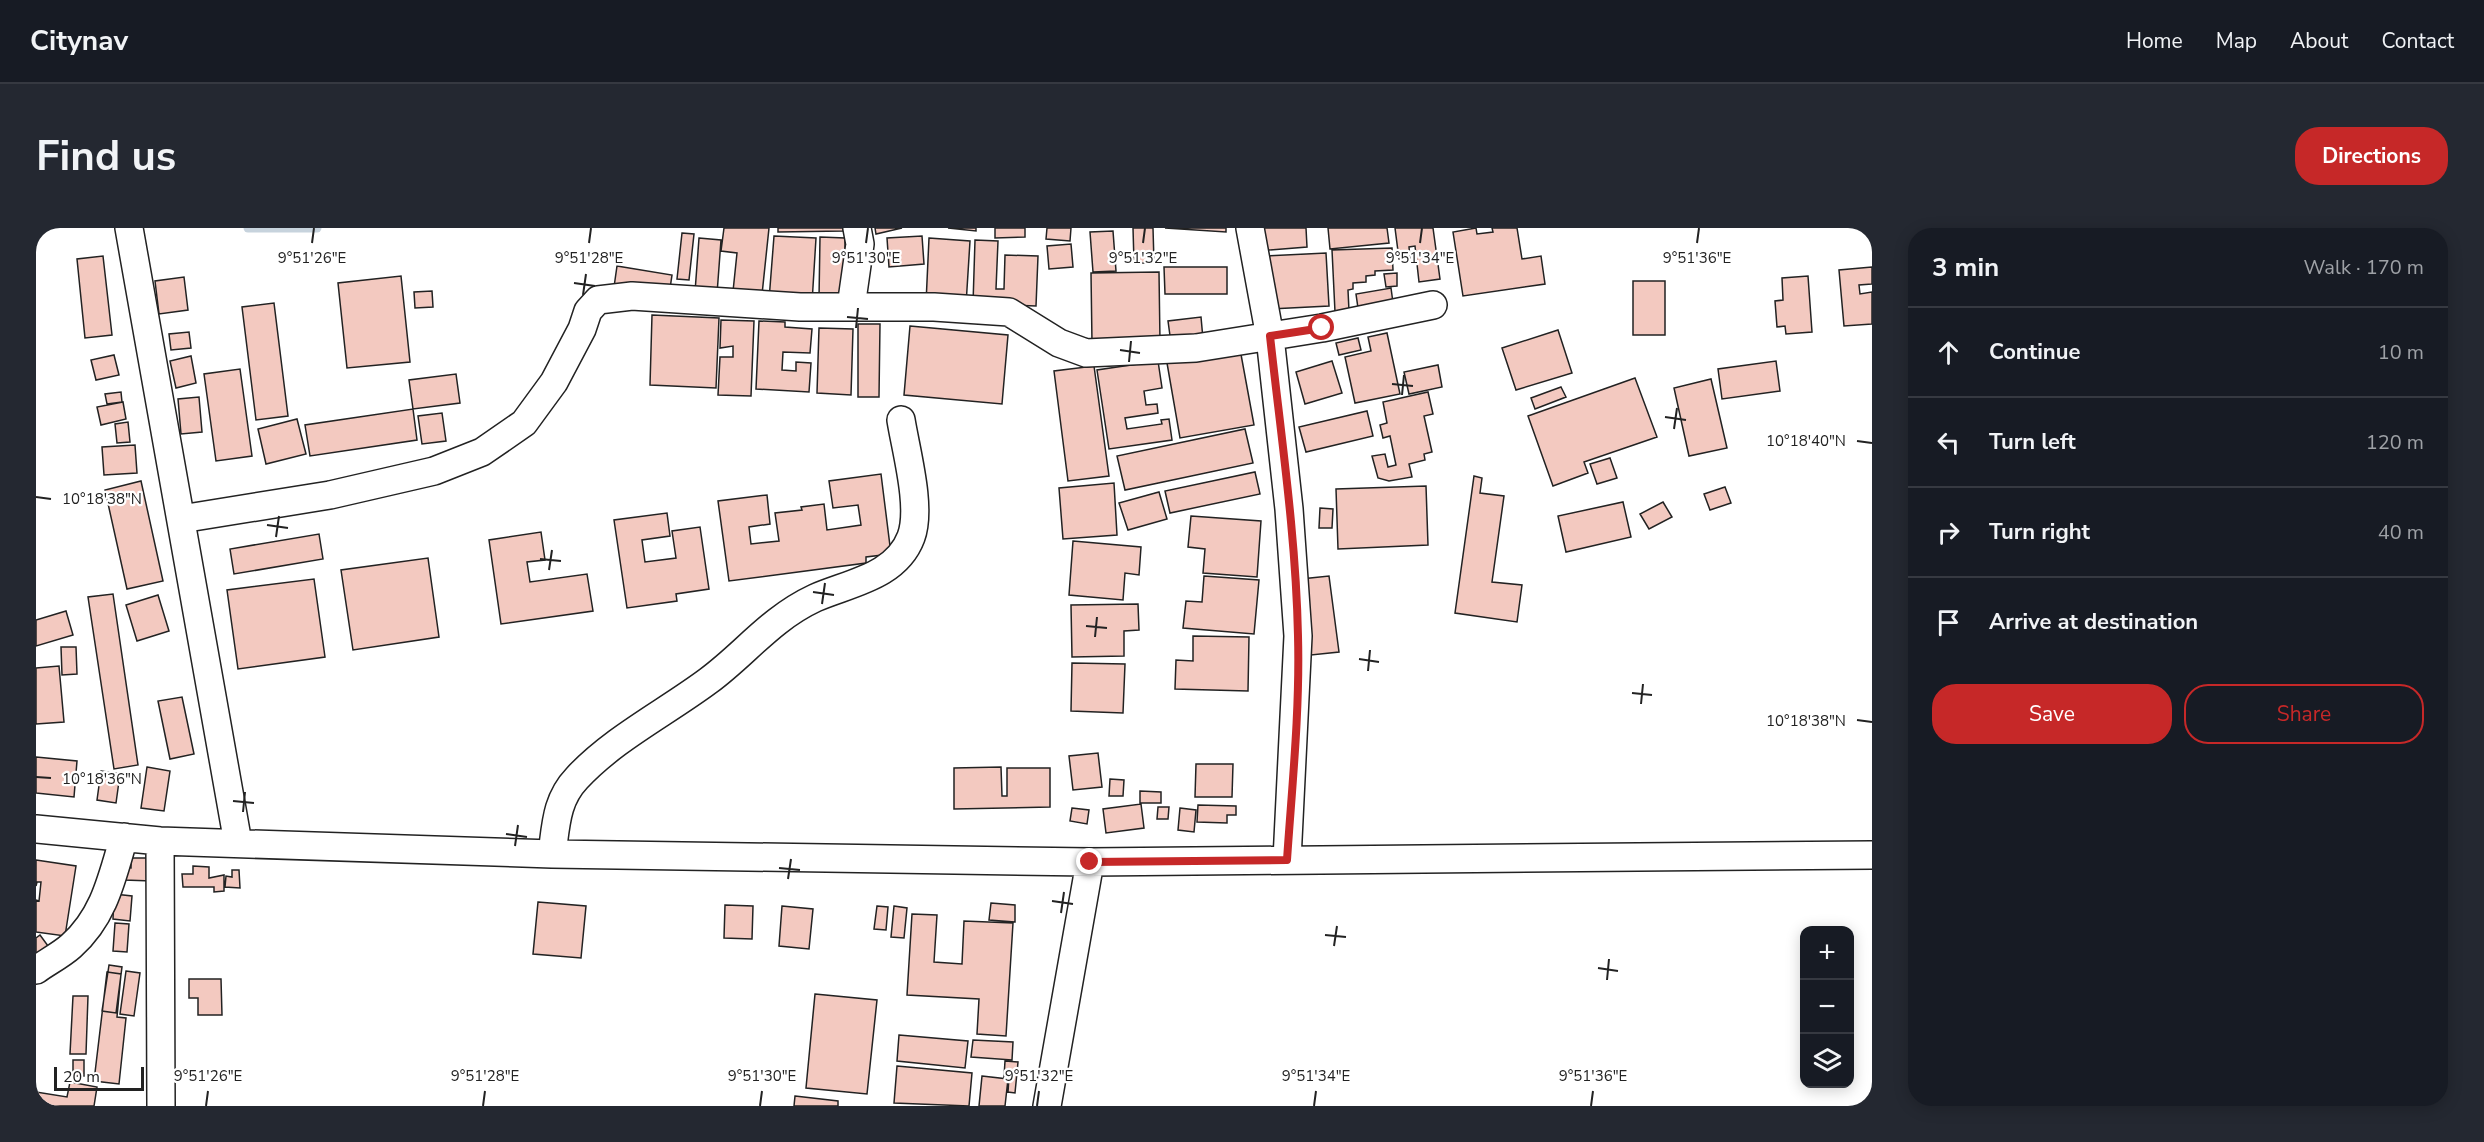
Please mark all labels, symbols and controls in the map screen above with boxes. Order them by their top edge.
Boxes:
text: Citynav [30,22,128,60]
text: Home [2126,27,2183,55]
text: Map [2216,27,2257,55]
text: About [2290,27,2348,55]
text: Contact [2381,27,2454,55]
button: Directions [2295,127,2448,185]
text: Find us [36,128,176,185]
text: 9°51'26"E [278,248,346,268]
text: 9°51'28"E [555,248,623,268]
text: 9°51'30"E [832,248,900,268]
text: 9°51'32"E [1109,248,1177,268]
text: 9°51'34"E [1386,248,1454,268]
text: 9°51'36"E [1663,248,1731,268]
text: 3 min [1932,250,1999,285]
text: Walk · 170 m [2304,254,2424,281]
route start [1308,314,1334,340]
icon: ahead [1932,336,1965,369]
text: Continue [1989,337,2080,367]
text: 10 m [2378,339,2424,366]
icon: left [1932,426,1965,459]
text: Turn left [1989,427,2076,457]
text: 120 m [2366,429,2424,456]
text: 10°18'40"N [1766,431,1846,451]
text: 10°18'38"N [62,489,142,509]
icon: right [1932,516,1965,549]
text: Turn right [1989,517,2090,547]
text: 40 m [2378,519,2424,546]
icon: arrive [1932,606,1965,639]
text: Arrive at destination [1989,607,2198,637]
button: Save [1932,684,2172,744]
button: Share [2184,684,2424,744]
text: 10°18'38"N [1766,711,1846,731]
text: 10°18'36"N [62,769,142,789]
route end [1076,848,1102,874]
map controls [1800,926,1854,1088]
button: + [1800,926,1854,980]
button: − [1800,980,1854,1034]
button: layers [1800,1034,1854,1088]
scale bar [54,1064,144,1092]
text: 20 m [63,1066,100,1088]
text: 9°51'26"E [174,1066,242,1086]
text: 9°51'28"E [451,1066,519,1086]
text: 9°51'30"E [728,1066,796,1086]
text: 9°51'32"E [1005,1066,1073,1086]
text: 9°51'34"E [1282,1066,1350,1086]
text: 9°51'36"E [1559,1066,1627,1086]

